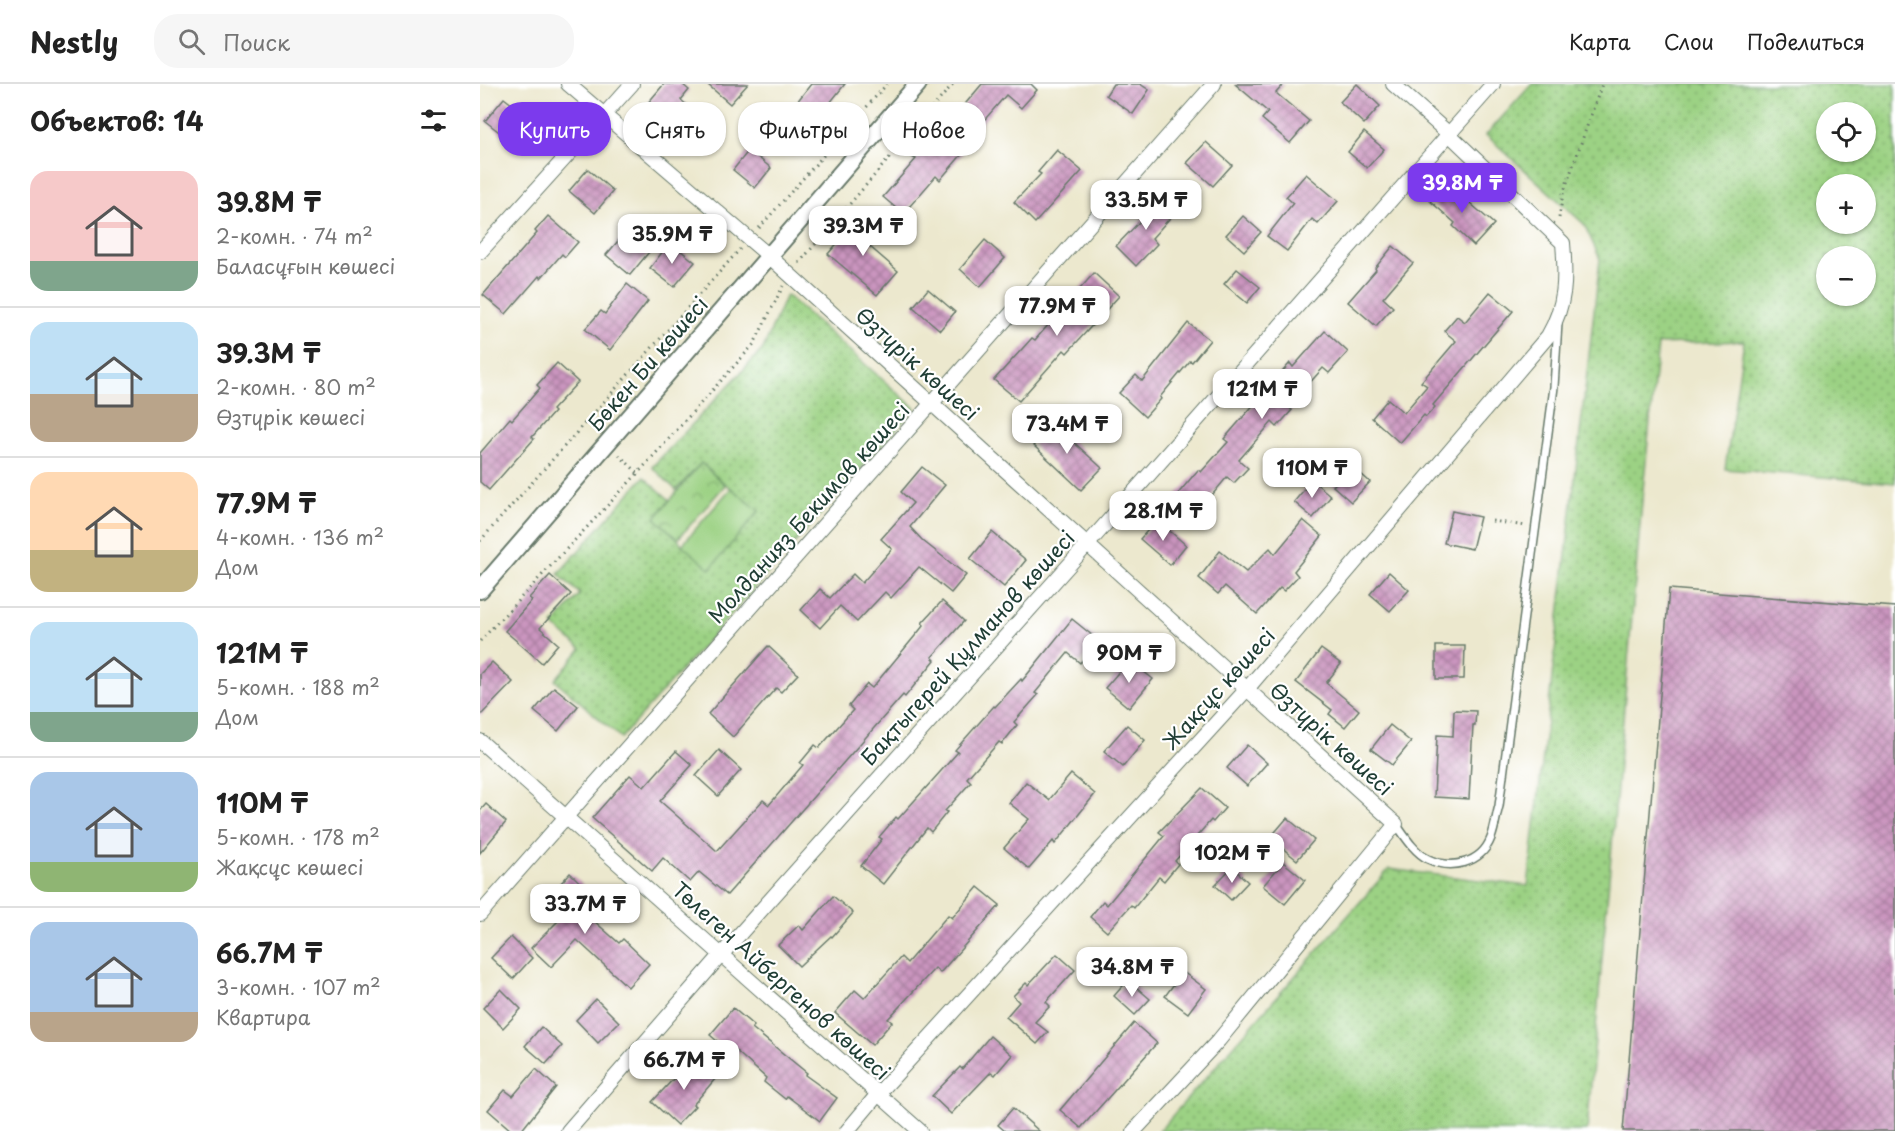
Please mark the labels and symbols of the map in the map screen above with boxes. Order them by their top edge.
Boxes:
pin: 39.8M ₸ [1407,163,1517,214]
pin: 33.5M ₸ [1091,180,1201,231]
pin: 39.3M ₸ [808,206,918,257]
pin: 35.9M ₸ [617,214,727,265]
pin: 77.9M ₸ [1002,286,1112,337]
street label: Бөкен Би көшесі [579,288,715,438]
street label: Өзтүрік көшесі [849,299,987,427]
pin: 121M ₸ [1213,369,1311,420]
street label: Молданияз Бекимов көшесі [700,394,916,630]
pin: 73.4M ₸ [1012,404,1122,455]
pin: 110M ₸ [1263,448,1361,499]
pin: 28.1M ₸ [1108,491,1218,542]
street label: Бақтыгерей Құлманов көшесі [852,522,1082,772]
street label: Жақсұс көшесі [1154,620,1282,756]
pin: 90M ₸ [1087,633,1171,684]
street label: Өзтүрік көшесі [1263,674,1401,802]
pin: 102M ₸ [1183,833,1281,884]
street label: Төлеген Айбергенов көшесі [666,873,898,1087]
pin: 33.7M ₸ [530,884,640,935]
pin: 34.8M ₸ [1077,947,1187,998]
pin: 66.7M ₸ [629,1040,739,1091]

